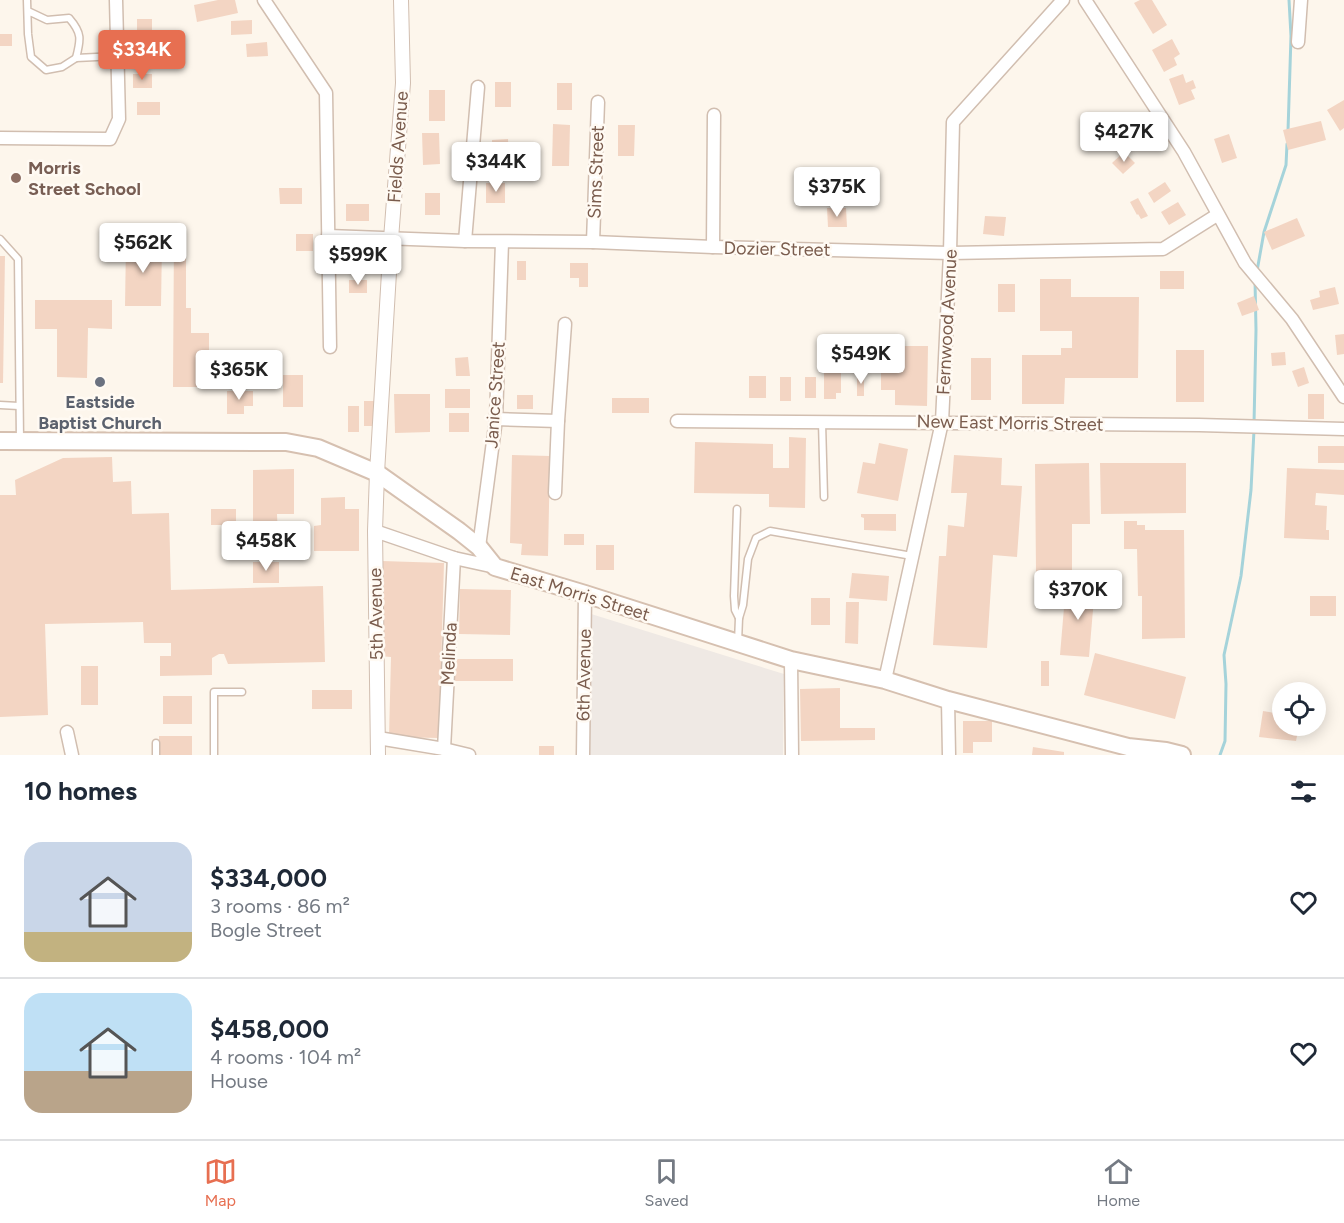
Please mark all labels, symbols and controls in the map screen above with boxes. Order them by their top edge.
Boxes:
pin: $334K [100,30,184,81]
text: $334K [112,37,172,61]
street label: Fields Avenue [383,90,413,204]
pin: $427K [1082,112,1166,163]
text: $427K [1094,119,1154,143]
street label: Sims Street [583,125,609,219]
pin: $344K [454,142,538,193]
text: $344K [466,149,526,173]
place label: Morris Street School [28,157,141,200]
pin: $375K [795,167,879,218]
marker: Morris Street School [9,171,23,185]
text: $375K [808,174,866,198]
pin: $562K [101,223,185,274]
text: $562K [113,230,173,254]
pin: $599K [316,235,400,286]
street label: Dozier Street [724,237,831,261]
text: $599K [328,242,388,266]
street label: Fernwood Avenue [932,248,962,396]
pin: $549K [819,334,903,385]
street label: Janice Street [480,341,510,449]
text: $549K [831,341,891,365]
pin: $365K [197,350,281,401]
text: $365K [210,357,268,381]
marker: Eastside Baptist Church [93,375,107,389]
place label: Eastside Baptist Church [38,391,162,434]
street label: New East Morris Street [916,410,1104,436]
pin: $458K [224,521,308,572]
text: $458K [236,528,296,552]
street label: East Morris Street [508,562,653,626]
street label: 5th Avenue [364,567,388,660]
pin: $370K [1036,570,1120,621]
text: $370K [1048,577,1108,601]
street label: Melinda [436,622,462,686]
street label: 6th Avenue [572,628,596,721]
map controls [1272,682,1326,736]
button: locate [1272,682,1326,736]
text: 10 homes [24,775,137,807]
icon: filters [1287,775,1320,808]
text: $334,000 [210,862,327,894]
icon: home [72,866,144,938]
icon: heart [1287,886,1320,919]
text: 3 rooms · 86 m² [210,894,350,918]
text: Bogle Street [210,918,322,942]
text: $458,000 [210,1013,329,1045]
icon: home [72,1017,144,1089]
icon: heart [1287,1037,1320,1070]
text: 4 rooms · 104 m² [210,1045,361,1069]
text: House [210,1069,268,1093]
tab: Map [204,1155,237,1210]
tab: Saved [645,1155,689,1210]
tab: Home [1096,1155,1140,1210]

